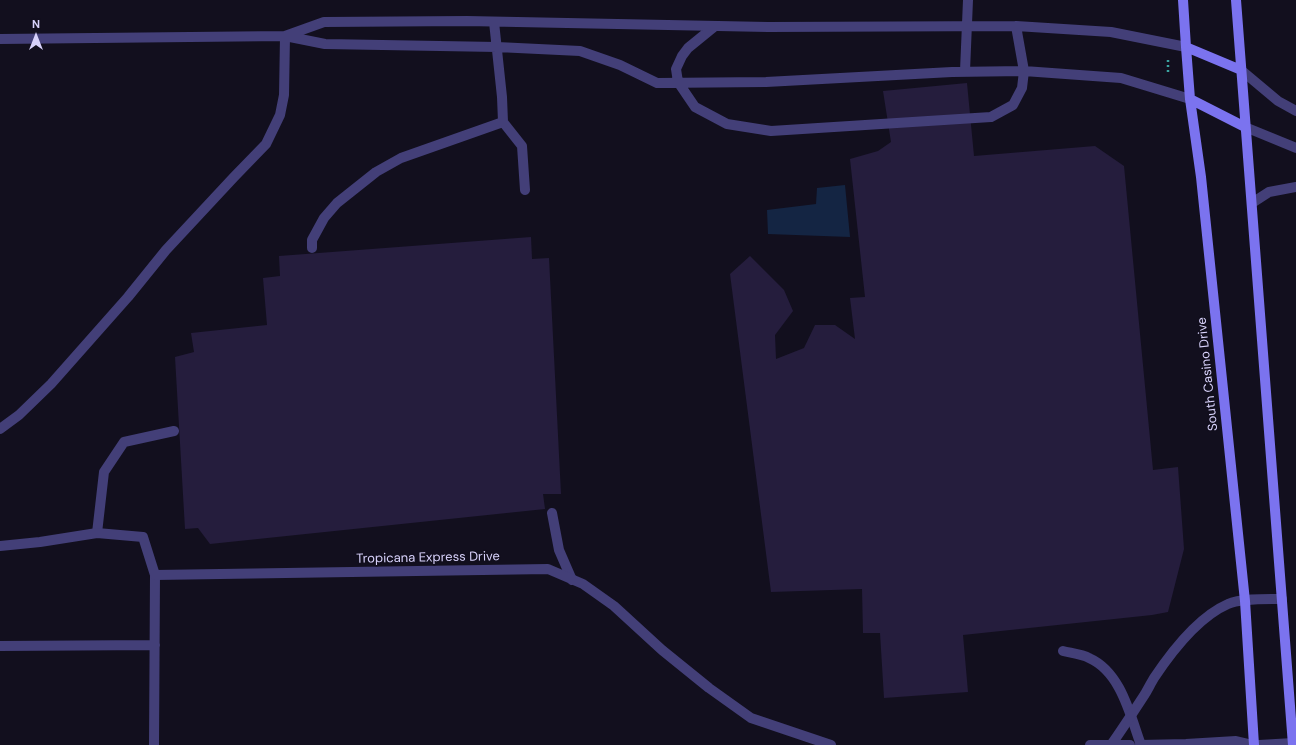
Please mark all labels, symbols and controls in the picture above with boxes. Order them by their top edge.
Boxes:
north arrow [16,16,56,56]
text: N [32,17,40,31]
street label: South Casino Drive [1194,316,1222,432]
street label: Tropicana Express Drive [356,549,500,567]

